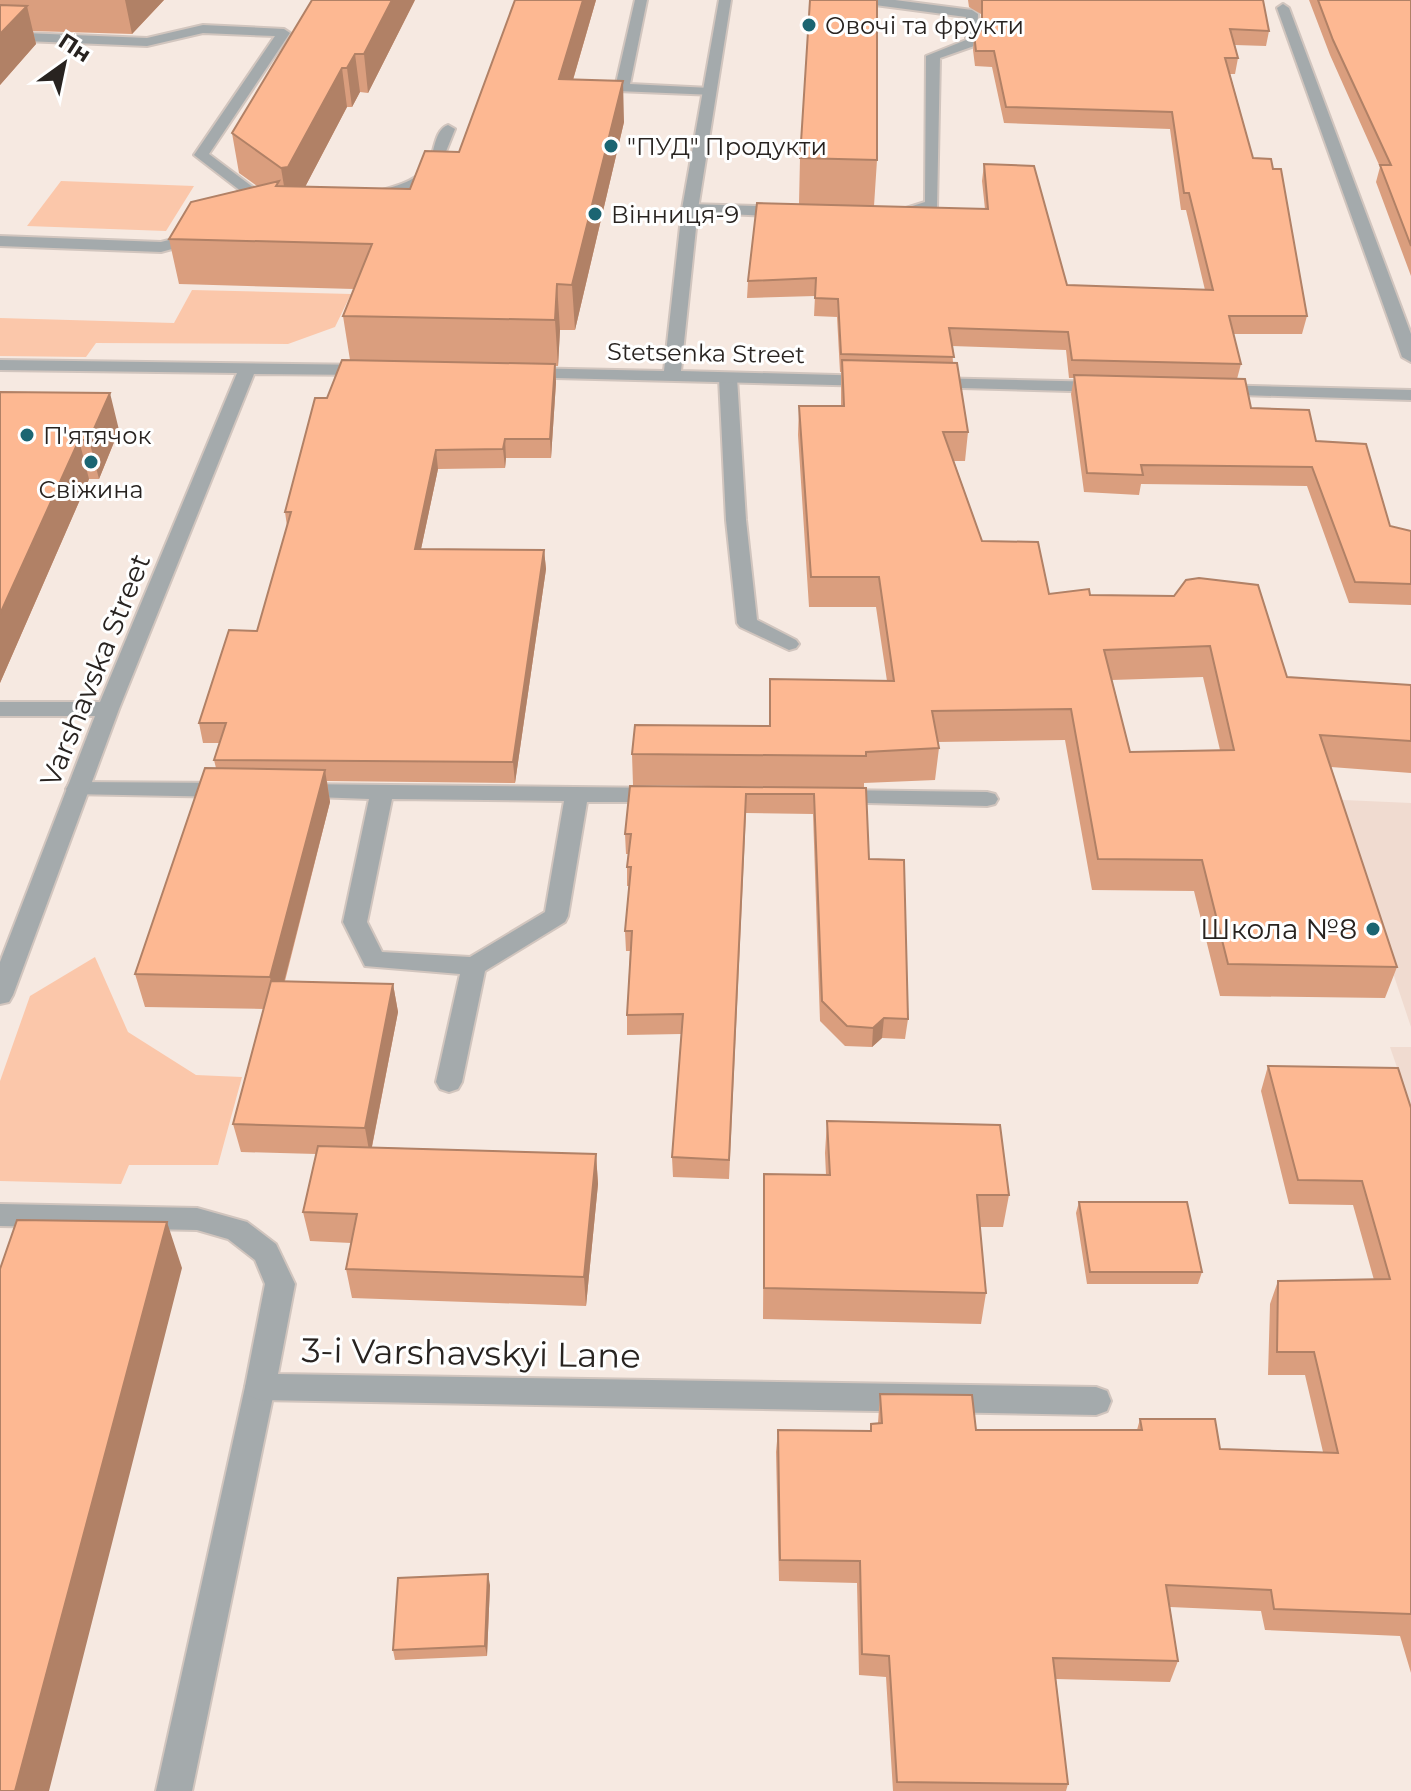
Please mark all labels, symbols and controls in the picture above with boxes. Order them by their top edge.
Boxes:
place label: Овочі та фрукти [825,11,1024,40]
marker: Овочі та фрукти [800,16,818,34]
north arrow [24,24,104,104]
text: Пн [53,27,96,68]
place label: "ПУД" Продукти [627,132,827,161]
marker: "ПУД" Продукти [602,137,620,155]
place label: Вінниця-9 [611,200,739,229]
marker: Вінниця-9 [586,205,604,223]
street label: Stetsenka Street [607,337,805,369]
place label: П'ятячок [43,421,151,450]
marker: П'ятячок [18,426,36,444]
marker: Свіжина [82,453,100,471]
place label: Свіжина [39,475,143,504]
street label: Varshavska Street [33,549,157,791]
place label: Школа №8 [1200,912,1357,946]
marker: Школа №8 [1364,920,1382,938]
street label: 3-i Varshavskyi Lane [301,1329,641,1377]

